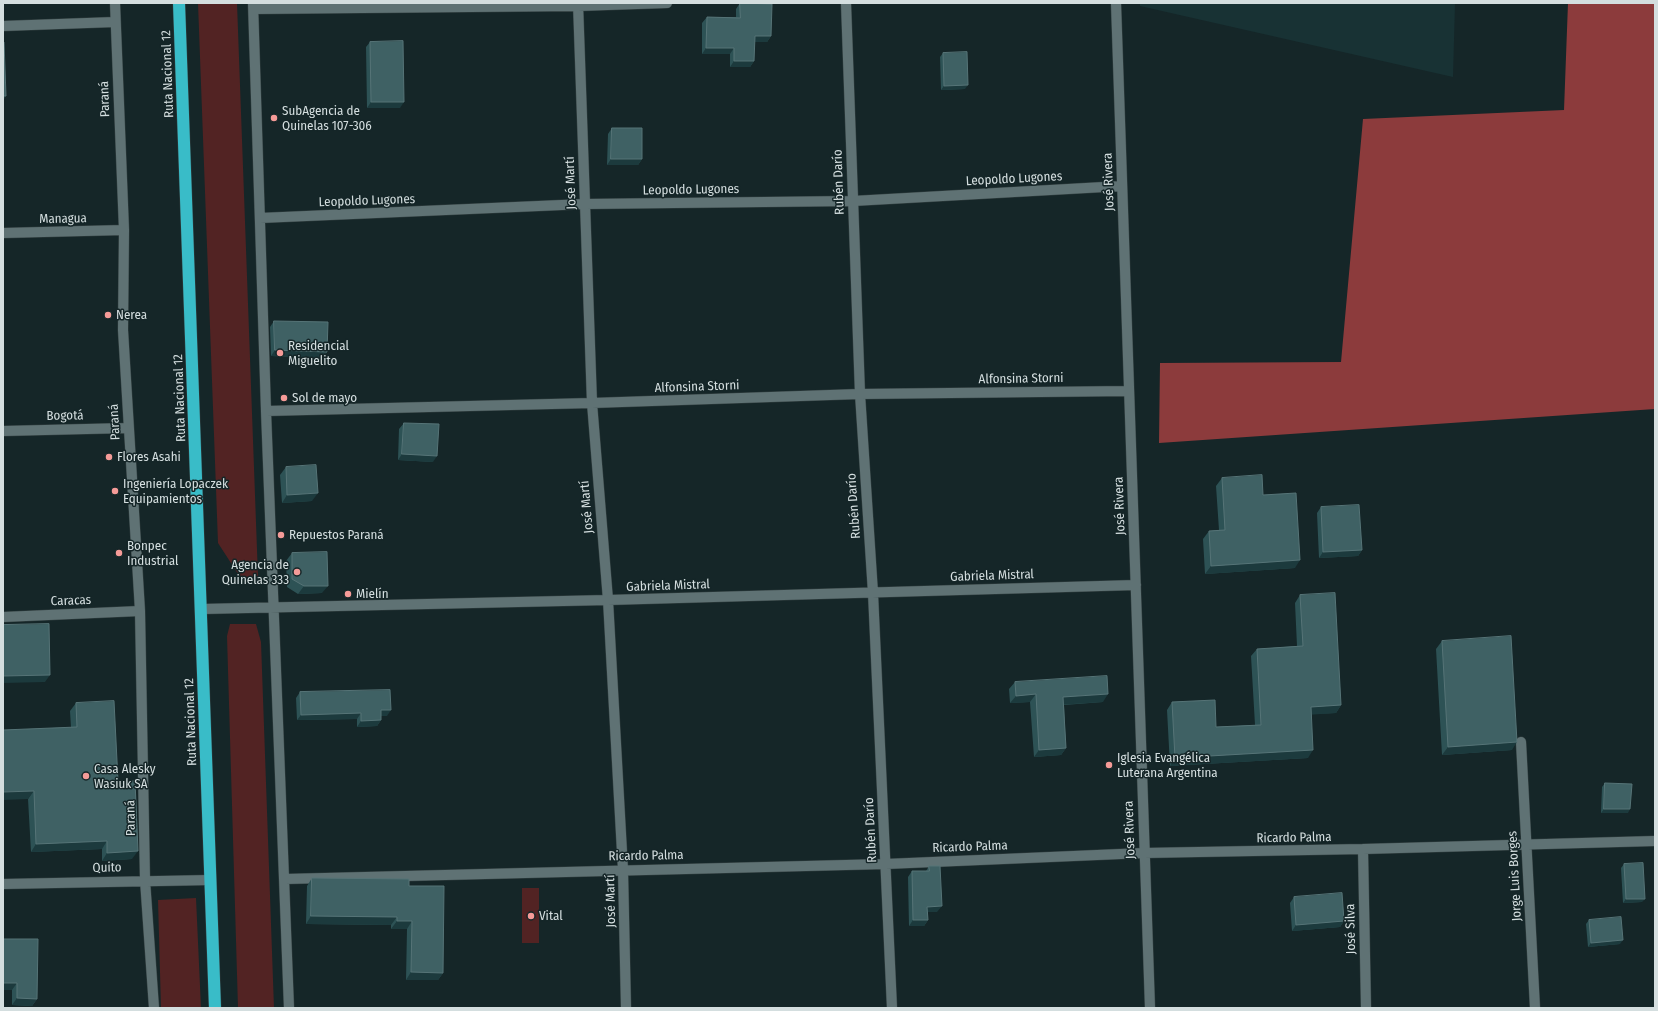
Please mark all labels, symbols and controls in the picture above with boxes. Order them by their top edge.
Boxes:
street label: Ruta Nacional 12 [159,30,177,118]
street label: Paraná [97,81,113,117]
place label: SubAgencia de Quinelas 107-306 [282,103,372,134]
marker: SubAgencia de Quinelas 107-306 [269,113,279,123]
street label: Rubén Darío [830,149,848,215]
street label: José Rivera [1100,153,1118,211]
street label: José Martí [562,156,580,210]
street label: Leopoldo Lugones [965,169,1063,189]
street label: Leopoldo Lugones [643,181,739,199]
street label: Leopoldo Lugones [318,192,416,210]
street label: Managua [39,211,87,227]
place label: Nerea [116,307,147,323]
marker: Nerea [103,310,113,320]
place label: Residencial Miguelito [288,338,349,369]
marker: Residencial Miguelito [275,348,285,358]
street label: Ruta Nacional 12 [171,354,189,442]
street label: Alfonsina Storni [978,370,1064,388]
street label: Alfonsina Storni [654,378,740,396]
place label: Sol de mayo [292,390,357,406]
marker: Sol de mayo [279,393,289,403]
street label: Paraná [106,404,124,440]
street label: Bogotá [46,408,84,424]
place label: Flores Asahi [117,449,181,465]
marker: Flores Asahi [104,452,114,462]
street label: Rubén Darío [844,473,864,539]
place label: Ingeniería Lopaczek Equipamientos [123,476,228,507]
street label: José Rivera [1111,477,1129,535]
street label: José Martí [577,480,597,534]
marker: Ingeniería Lopaczek Equipamientos [110,486,120,496]
place label: Repuestos Paraná [289,527,384,543]
marker: Repuestos Paraná [276,530,286,540]
place label: Bonpec Industrial [127,538,178,569]
marker: Bonpec Industrial [114,548,124,558]
place label: Agencia de Quinelas 333 [222,557,289,588]
marker: Agencia de Quinelas 333 [292,567,302,577]
street label: Gabriela Mistral [950,567,1034,585]
street label: Gabriela Mistral [626,577,710,595]
place label: Mielín [356,586,388,602]
marker: Mielín [343,589,353,599]
street label: Caracas [50,592,92,610]
street label: Ruta Nacional 12 [182,678,200,766]
place label: Iglesia Evangélica Luterana Argentina [1117,750,1218,781]
marker: Iglesia Evangélica Luterana Argentina [1104,760,1114,770]
place label: Casa Alesky Wasiuk SA [94,761,156,792]
marker: Casa Alesky Wasiuk SA [81,771,91,781]
street label: Rubén Darío [861,797,881,863]
street label: Paraná [123,800,139,836]
street label: José Rivera [1121,801,1139,859]
street label: Ricardo Palma [1256,830,1332,846]
street label: Jorge Luis Borges [1505,830,1525,922]
street label: Ricardo Palma [932,838,1008,856]
street label: Ricardo Palma [608,848,684,864]
street label: Quito [92,860,122,876]
street label: José Martí [603,874,619,928]
street label: José Silva [1343,904,1359,954]
place label: Vital [539,908,563,924]
marker: Vital [526,911,536,921]

